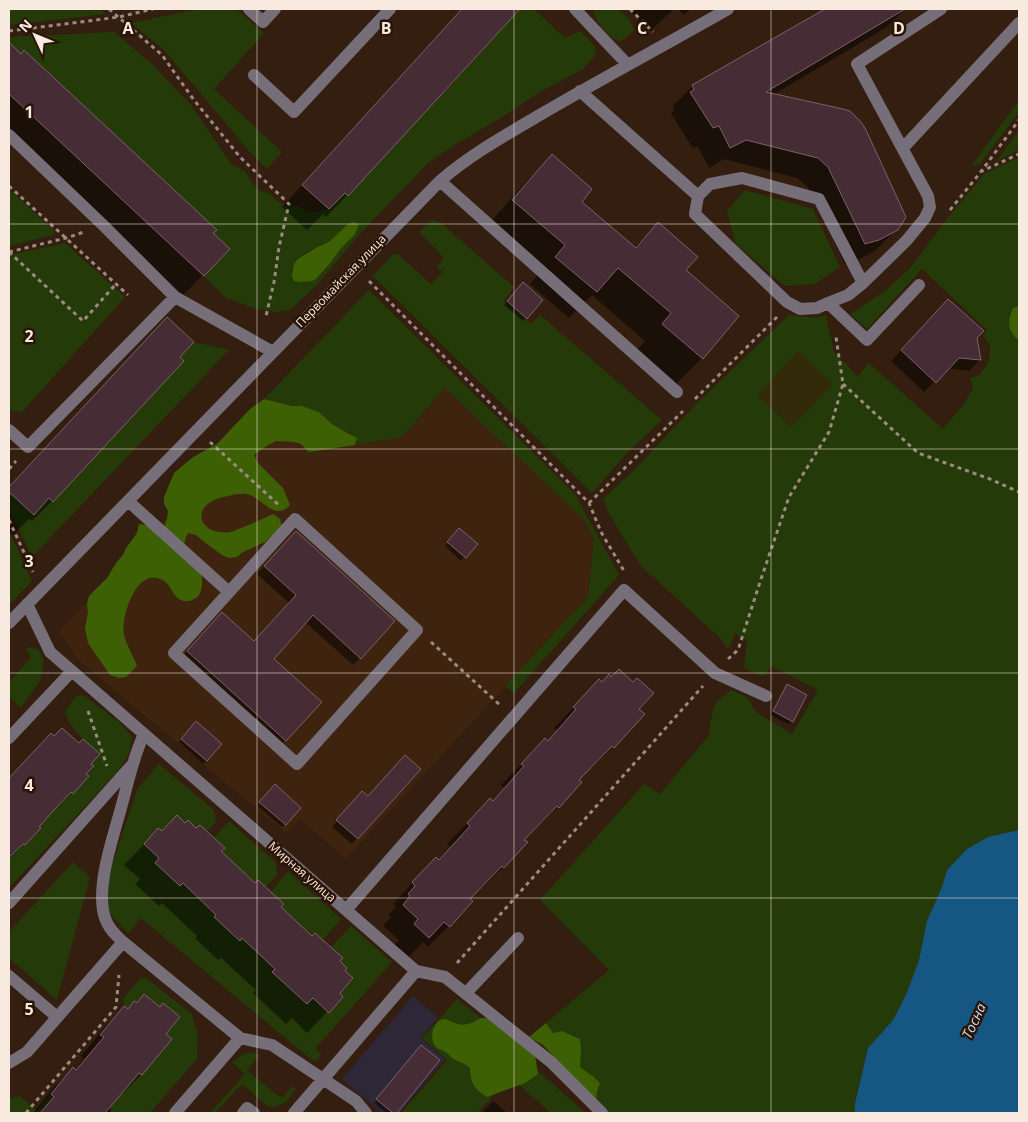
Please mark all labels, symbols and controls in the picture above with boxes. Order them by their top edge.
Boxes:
north arrow [10,10,60,60]
text: N [14,15,36,36]
text: A [122,17,134,39]
text: B [381,17,391,39]
text: C [637,17,647,39]
text: D [893,17,905,39]
text: 1 [24,101,34,123]
street label: Первомайская улица [292,230,390,331]
text: 2 [24,325,34,347]
text: 3 [24,550,34,572]
text: 4 [24,774,34,796]
street label: Мирная улица [265,837,340,906]
text: 5 [24,998,34,1020]
water label: Тосна [957,1000,990,1042]

